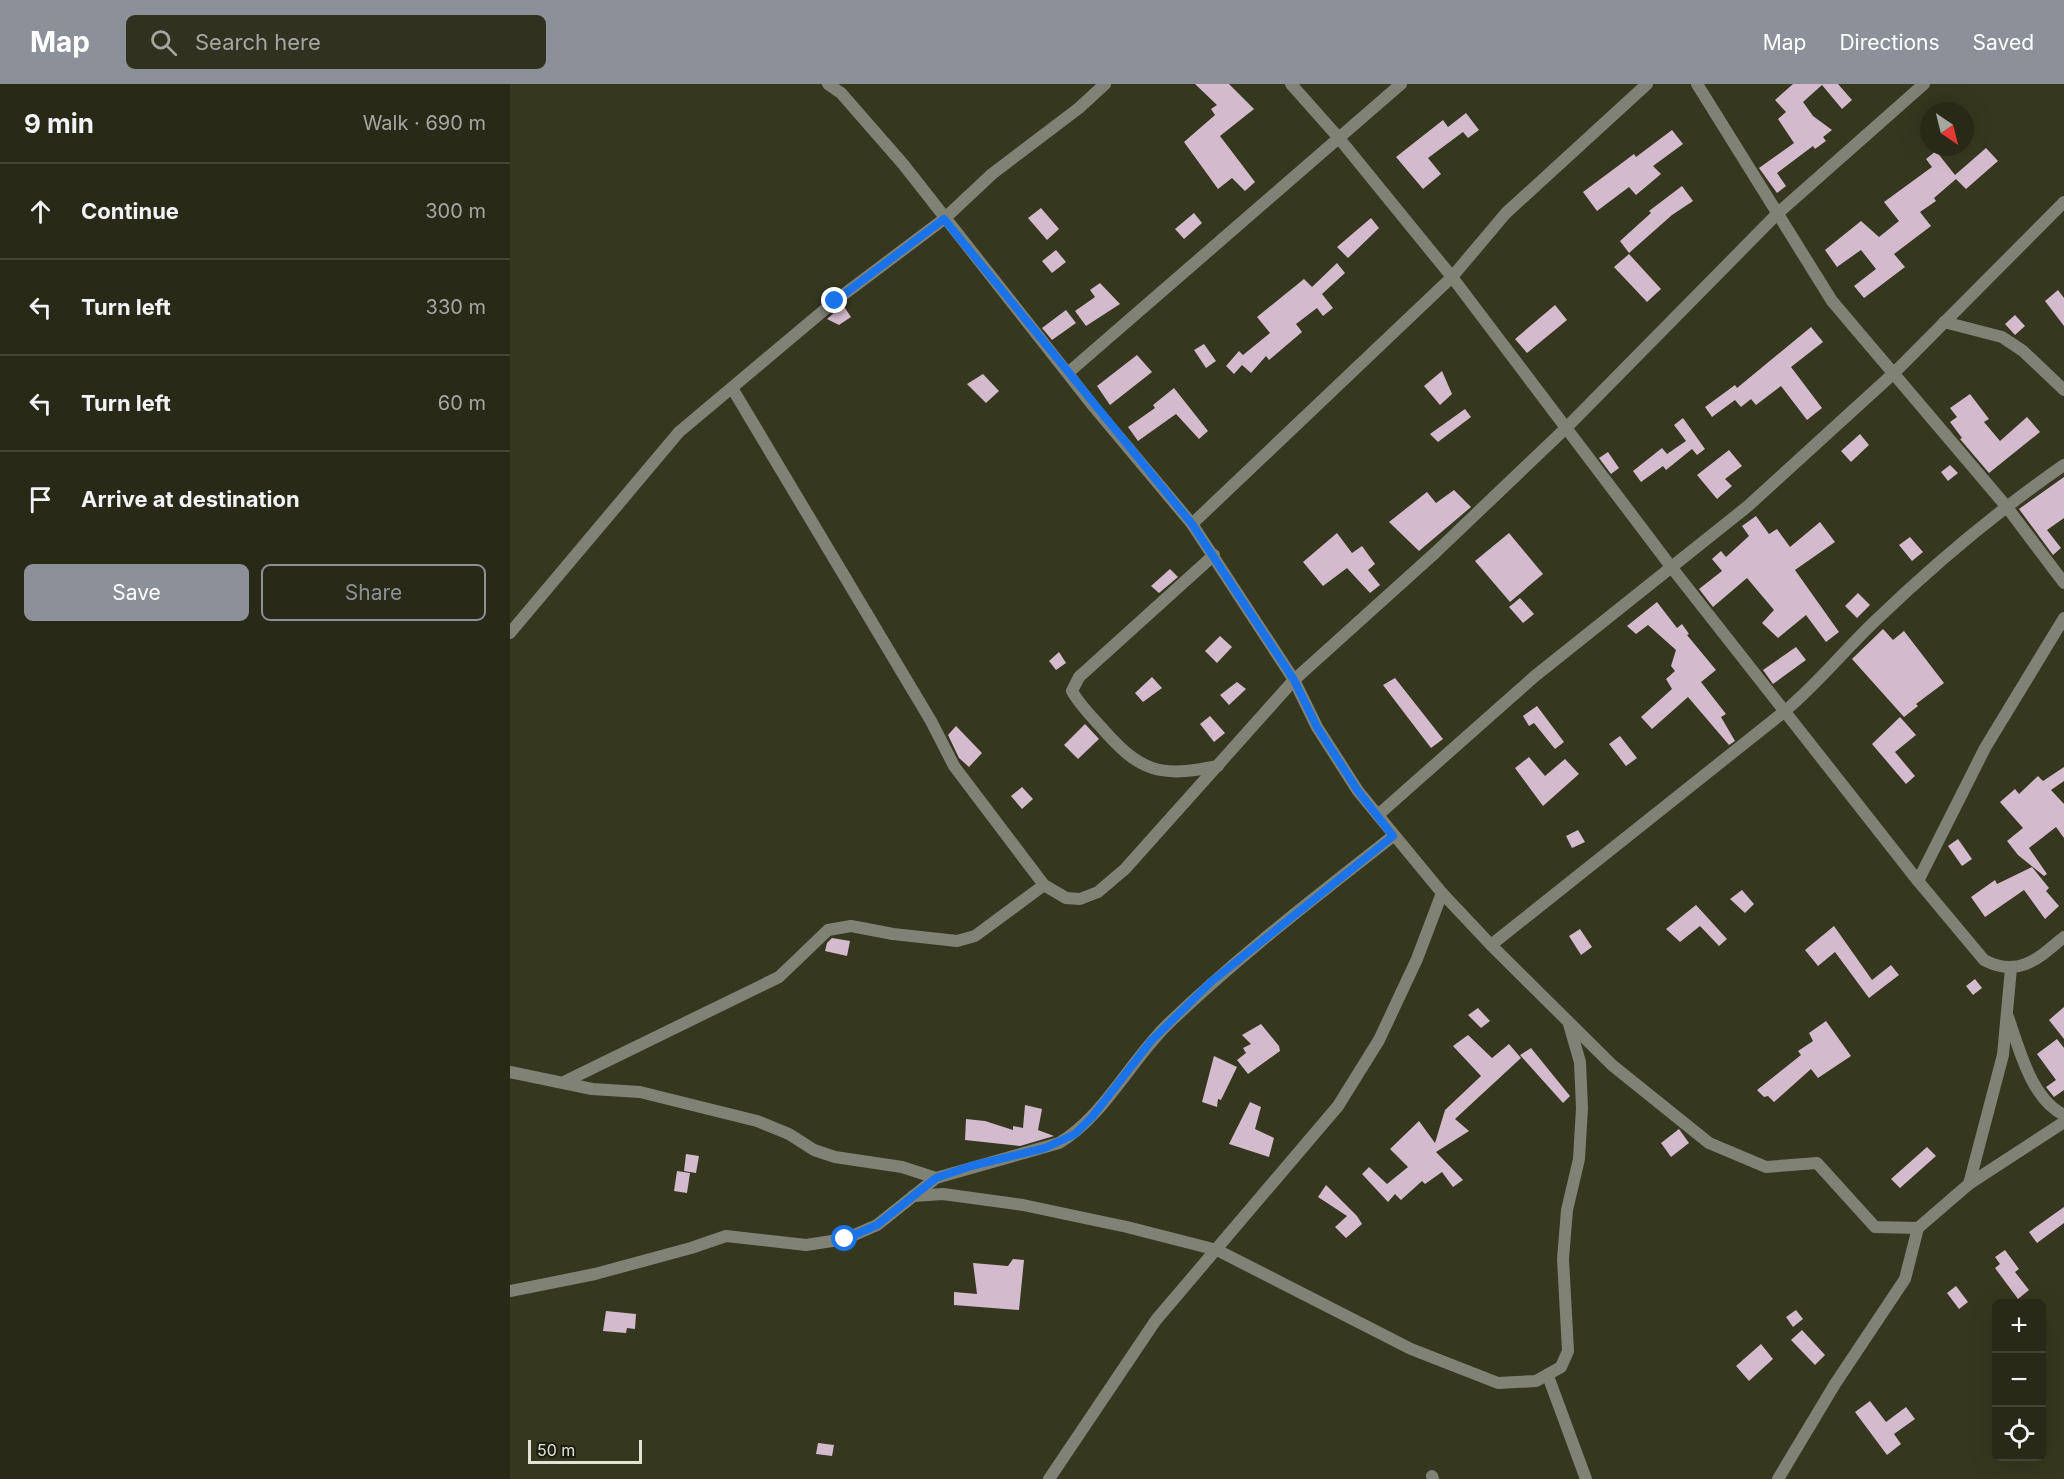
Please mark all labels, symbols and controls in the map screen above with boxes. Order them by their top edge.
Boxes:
search box [126,15,546,69]
text: Map [30,25,90,59]
icon: search [147,26,180,59]
text: Search here [195,29,321,55]
text: Map [1763,30,1806,55]
text: Directions [1839,30,1940,55]
text: Saved [1973,30,2034,55]
north arrow [1920,102,1974,156]
text: 9 min [24,108,94,139]
text: Walk · 690 m [363,111,486,135]
icon: ahead [24,195,57,228]
text: Continue [81,198,179,224]
text: 300 m [425,199,486,223]
route end [821,287,847,313]
icon: left [24,291,57,324]
text: Turn left [81,294,171,320]
text: 330 m [426,295,486,319]
icon: left [24,387,57,420]
text: Turn left [81,390,171,416]
text: 60 m [438,391,486,415]
icon: arrive [24,483,57,516]
text: Arrive at destination [81,486,300,512]
button: Save [24,564,249,621]
button: Share [261,564,486,621]
route start [831,1225,857,1251]
map controls [1992,1299,2046,1461]
button: + [1992,1299,2046,1353]
button: − [1992,1353,2046,1407]
button: locate [1992,1407,2046,1461]
scale bar [528,1437,642,1464]
text: 50 m [537,1440,575,1460]

